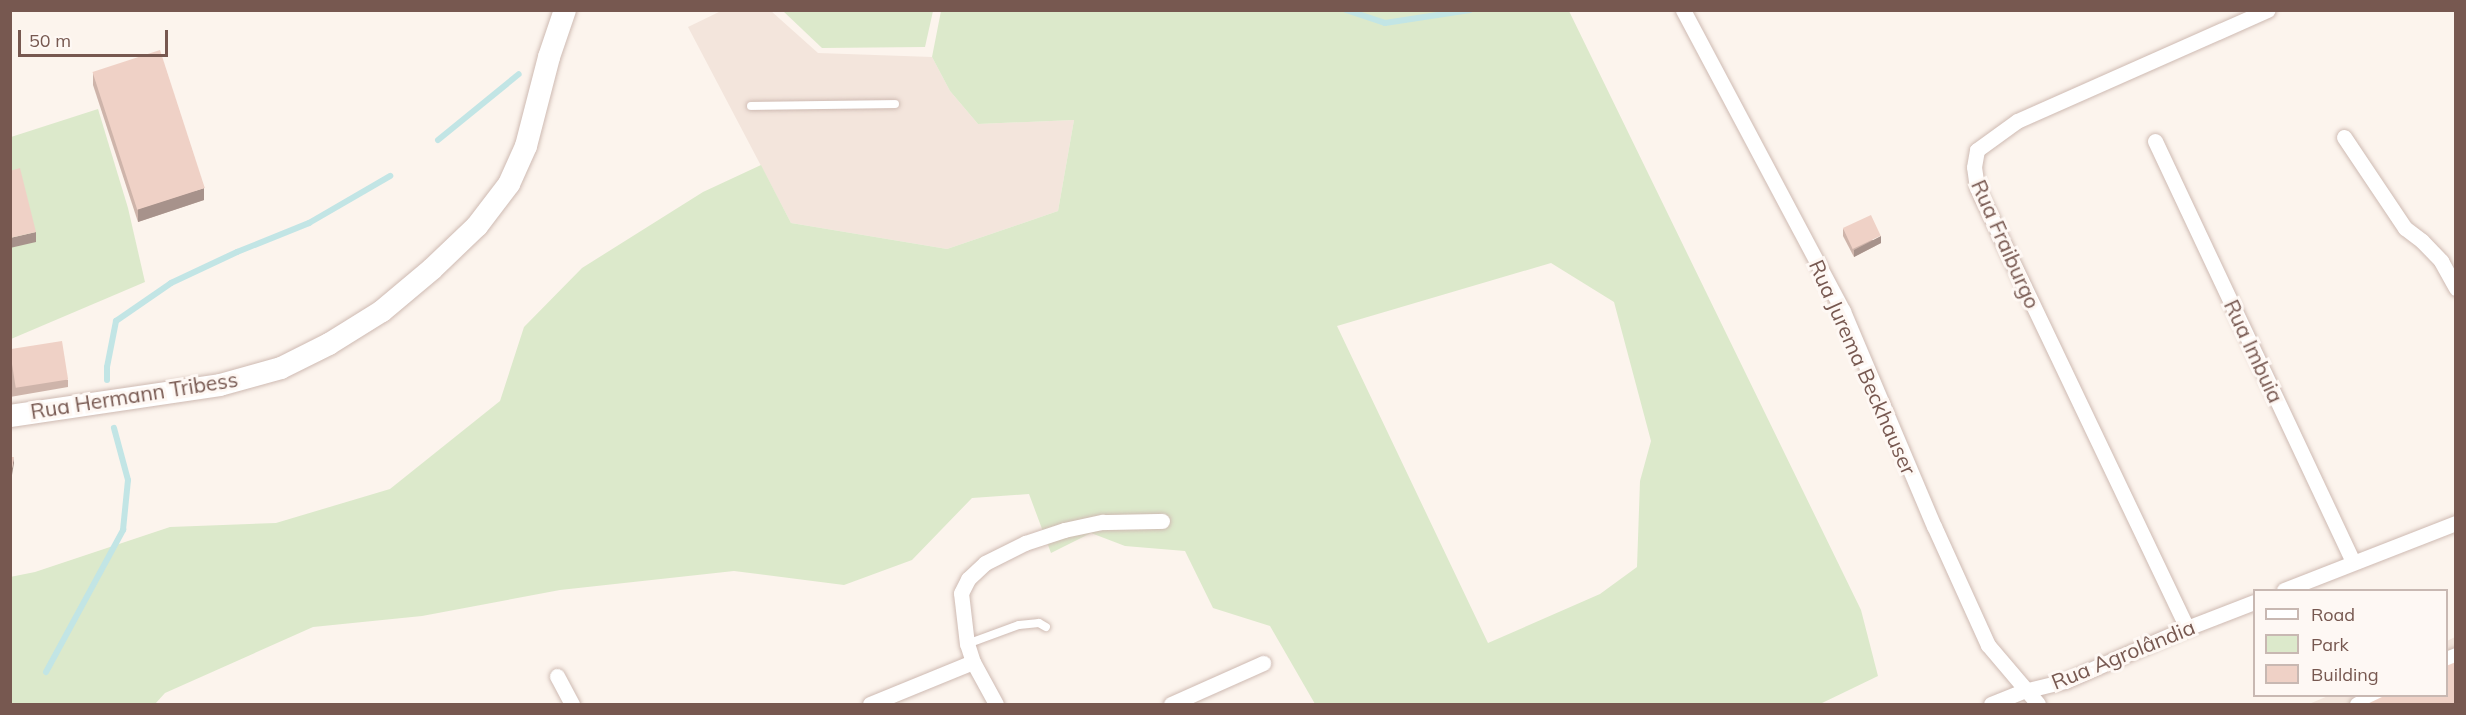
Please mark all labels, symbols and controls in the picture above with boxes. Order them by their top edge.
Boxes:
scale bar [21,18,171,56]
text: 50 m [29,29,71,52]
street label: Rua Fraiburgo [1966,176,2046,312]
street label: Rua Jurema Beckhauser [1804,256,1922,478]
street label: Rua Imbuia [2219,295,2289,407]
street label: Rua Hermann Tribess [29,366,239,424]
legend [2253,589,2448,697]
text: Road [2311,603,2355,626]
street label: Rua Agrolândia [2048,614,2198,694]
text: Park [2311,633,2349,656]
text: Building [2311,663,2379,686]

